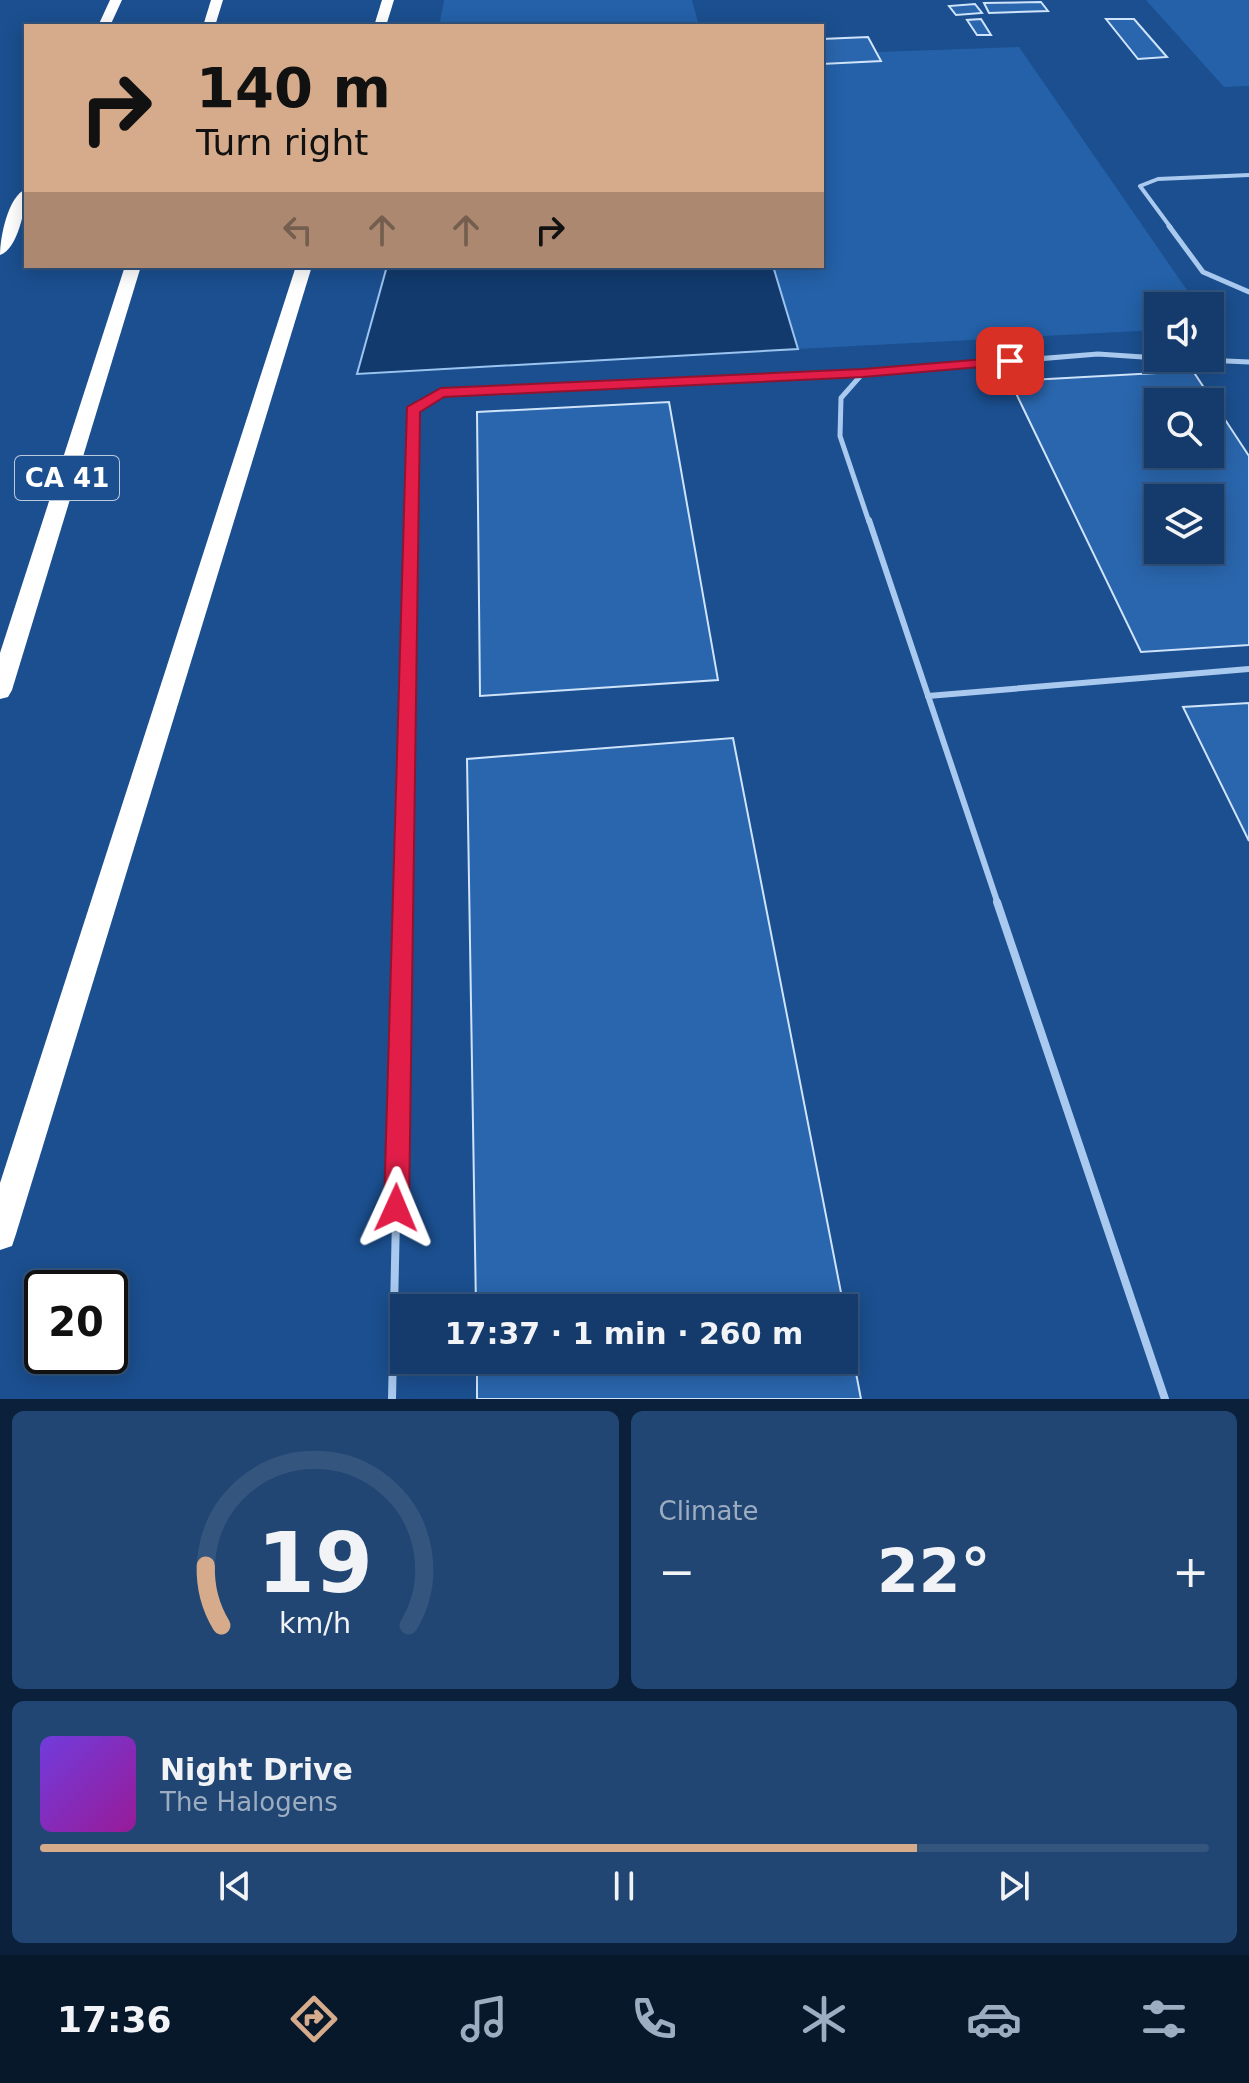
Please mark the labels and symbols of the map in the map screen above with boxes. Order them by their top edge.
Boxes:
pin [976,327,1044,395]
road number: CA 41 [15,456,119,500]
position arrow [354,1166,438,1250]
speed limit sign: 20 [24,1270,128,1374]

